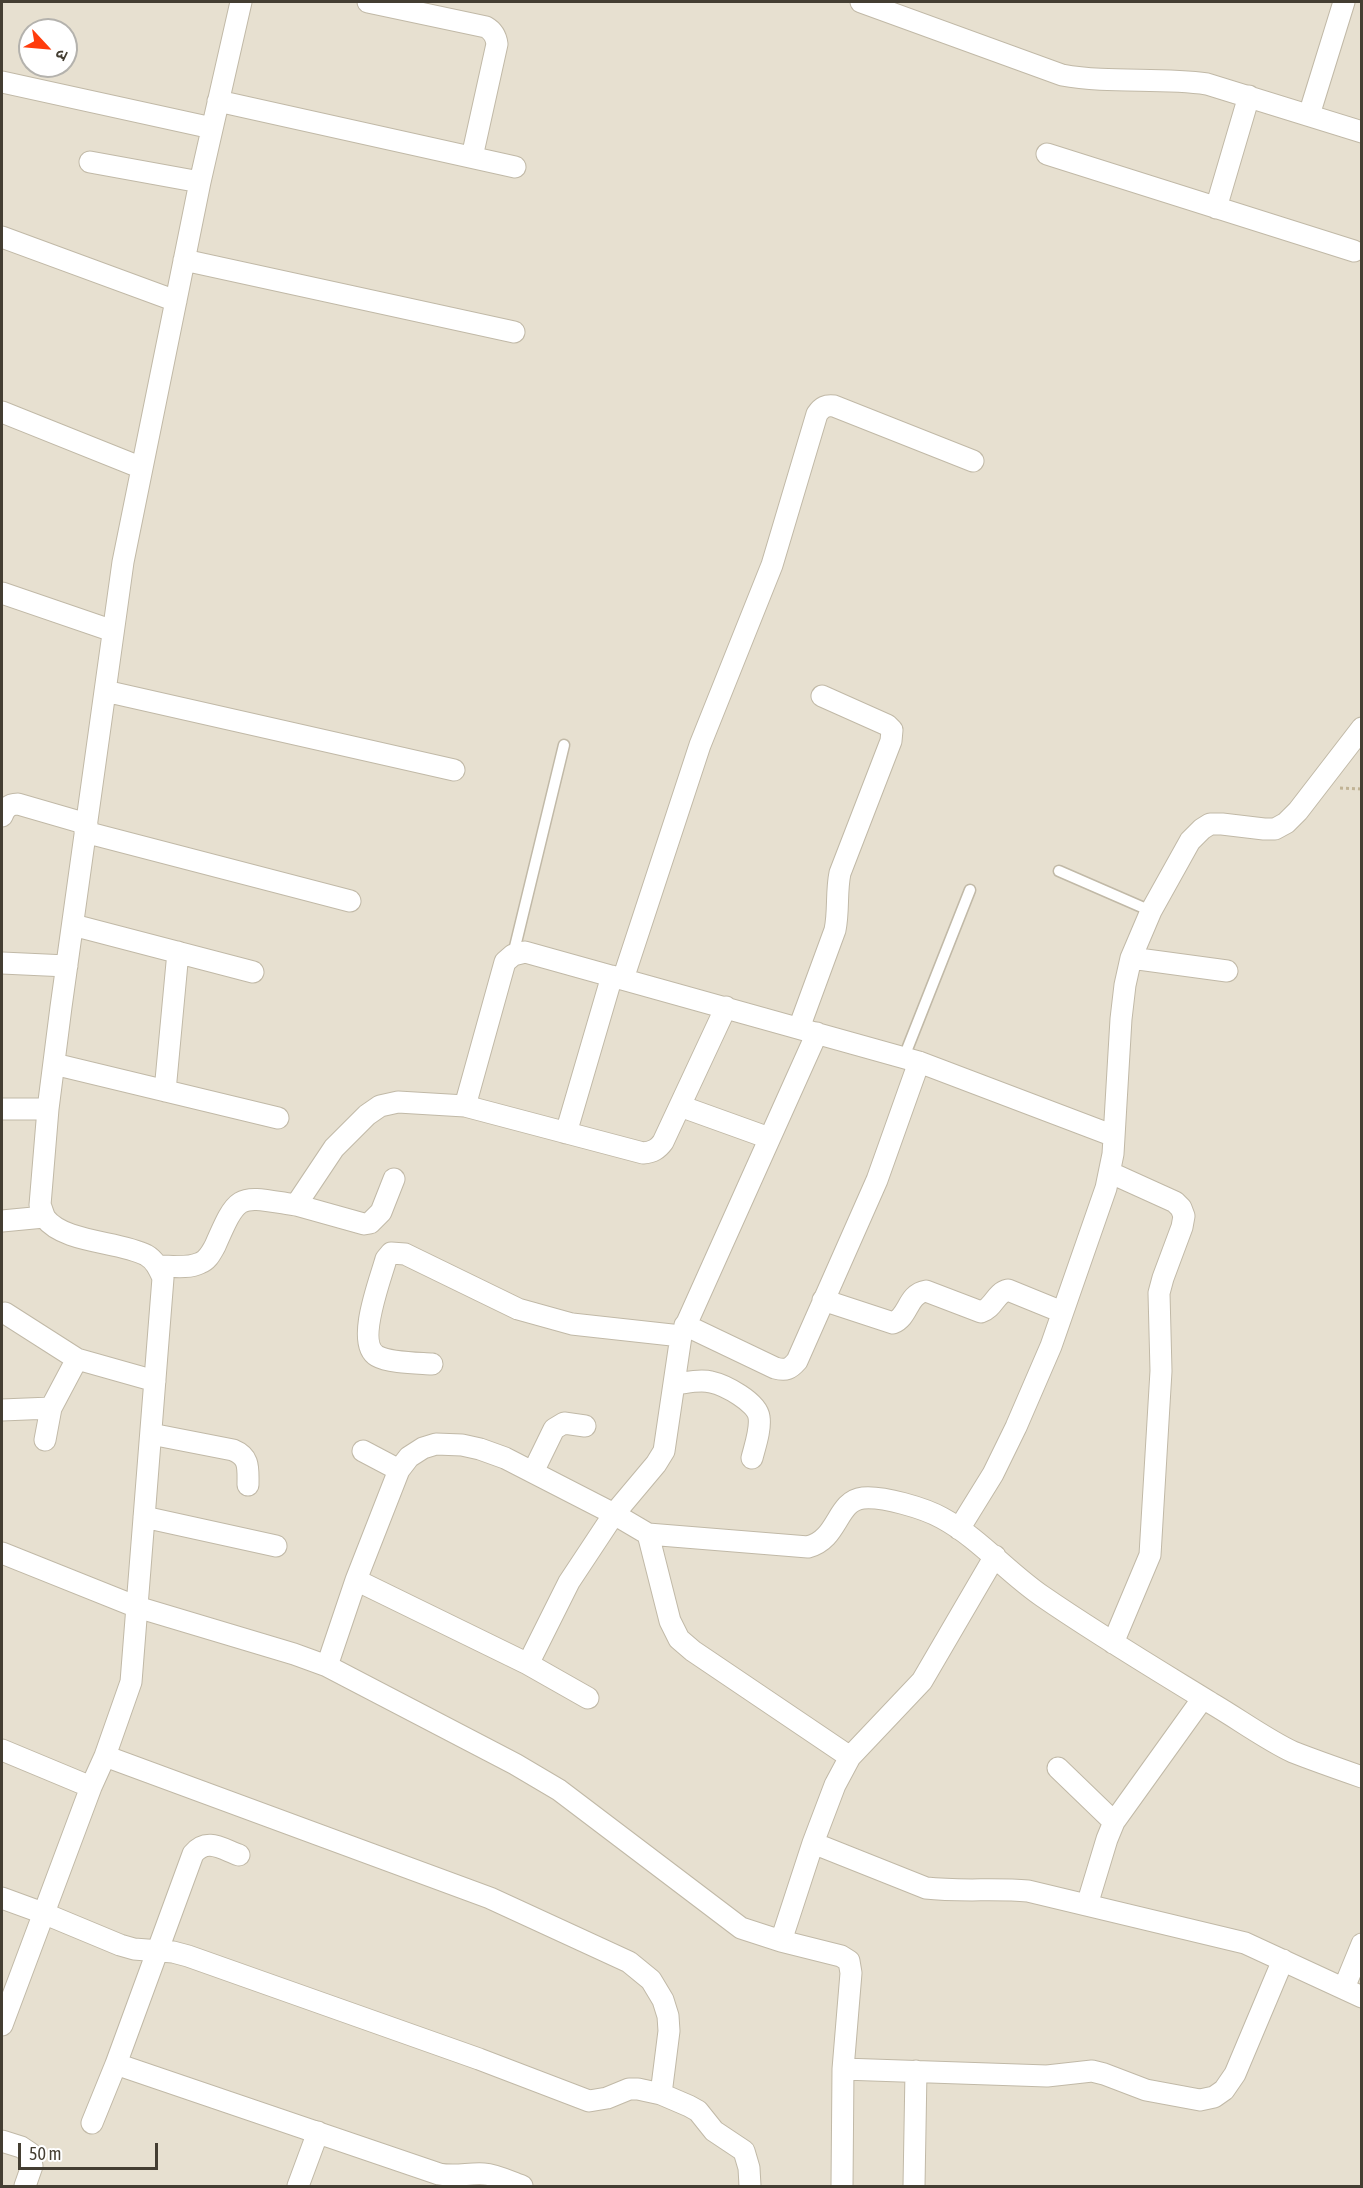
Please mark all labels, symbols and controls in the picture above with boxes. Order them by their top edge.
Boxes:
north arrow [18,18,78,78]
text: उ [52,47,73,63]
scale bar [21,2131,160,2169]
text: 50 m [29,2143,61,2164]

